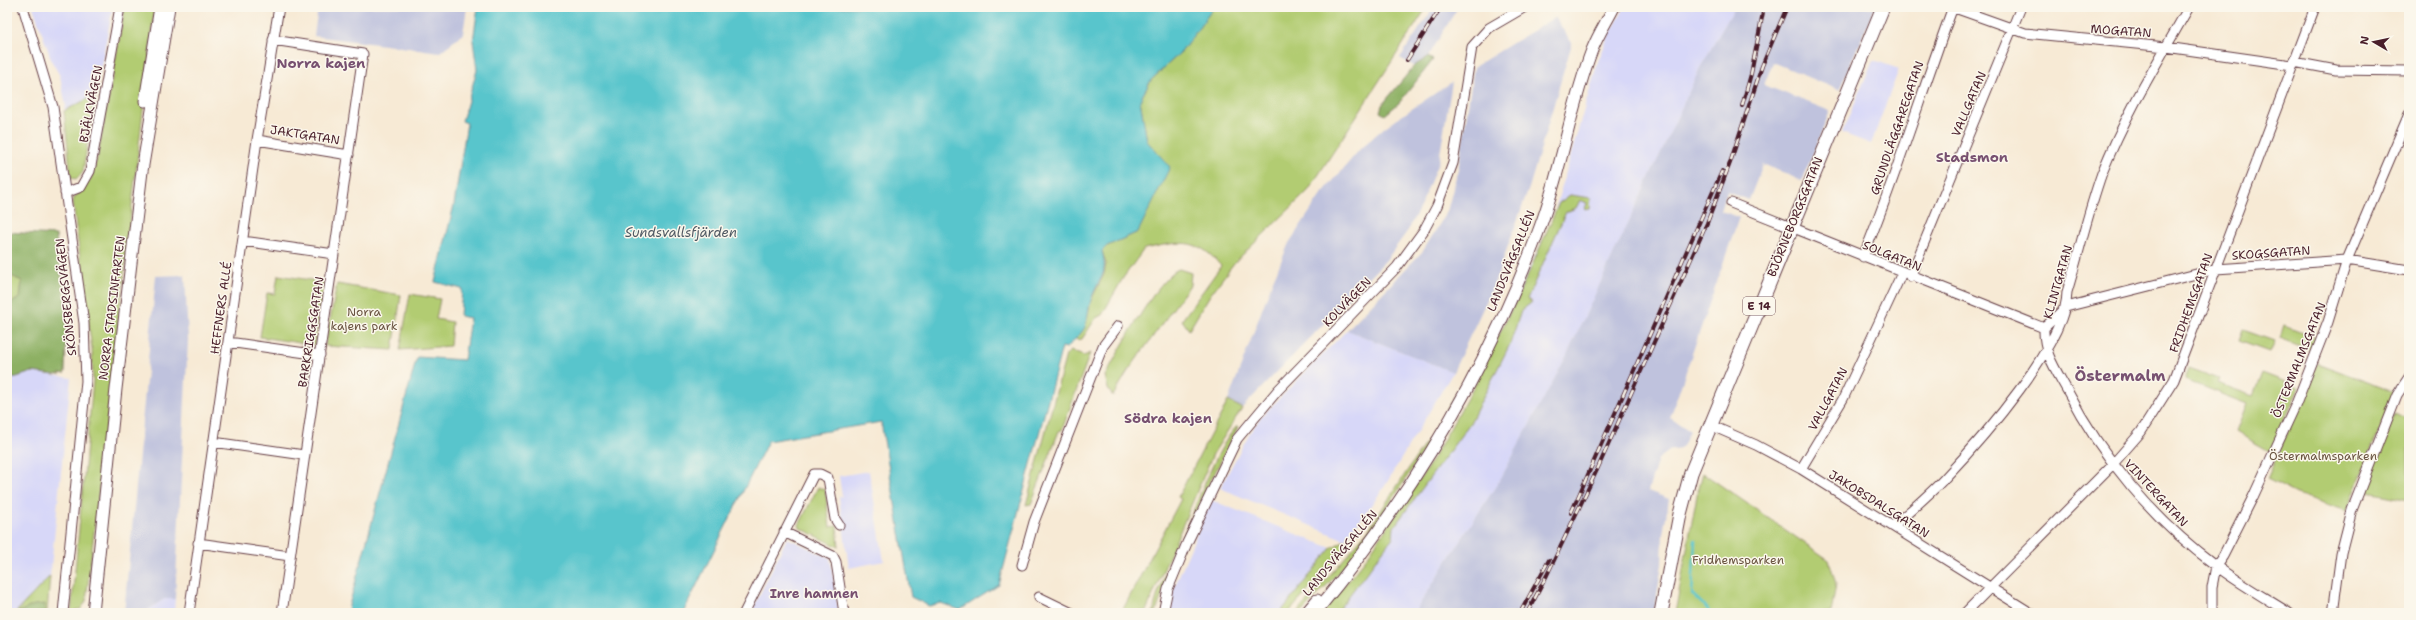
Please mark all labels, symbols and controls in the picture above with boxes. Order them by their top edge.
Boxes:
street label: MOGATAN [2090,21,2152,41]
north arrow [2354,22,2394,62]
text: N [2357,35,2373,46]
district label: Norra kajen [277,54,365,72]
street label: GRUNDLÄGGAREGATAN [1867,59,1927,197]
street label: BJÄLKVÄGEN [76,64,106,144]
street label: VALLGATAN [1948,69,1990,139]
street label: JAKTGATAN [269,122,341,148]
district label: Stadsmon [1936,148,2008,166]
street label: BJÖRNEBORGSGATAN [1764,155,1826,279]
street label: LANDSVÄGSALLÉN [1483,208,1539,314]
water label: Sundsvallsfjärden [625,224,737,241]
street label: NORRA STADSINFARTEN [95,235,129,381]
street label: SKÖNSBERGSVÄGEN [52,237,80,357]
street label: SOLGATAN [1860,237,1924,275]
street label: SKOGSGATAN [2231,242,2311,264]
street label: KLINTGATAN [2040,243,2076,321]
street label: FRIDHEMSGATAN [2166,251,2216,355]
street label: HEFFNERS ALLÉ [207,261,235,355]
street label: KOLVÄGEN [1319,274,1375,330]
street label: BARKRIGGSGATAN [294,275,328,389]
road number: E 14 [1743,297,1775,315]
street label: ÖSTERMALMSGATAN [2268,300,2330,420]
park label: Norra kajens park [330,304,398,334]
street label: VALLGATAN [1805,365,1851,433]
district label: Östermalm [2074,365,2166,386]
district label: Södra kajen [1124,409,1212,427]
park label: Östermalmsparken [2269,448,2377,464]
street label: VINTERGATAN [2120,456,2192,530]
street label: JAKOBSDALSGATAN [1826,467,1932,541]
street label: LANDSVÄGSALLÉN [1299,506,1381,600]
park label: Fridhemsparken [1692,552,1784,568]
district label: Inre hamnen [770,585,859,602]

